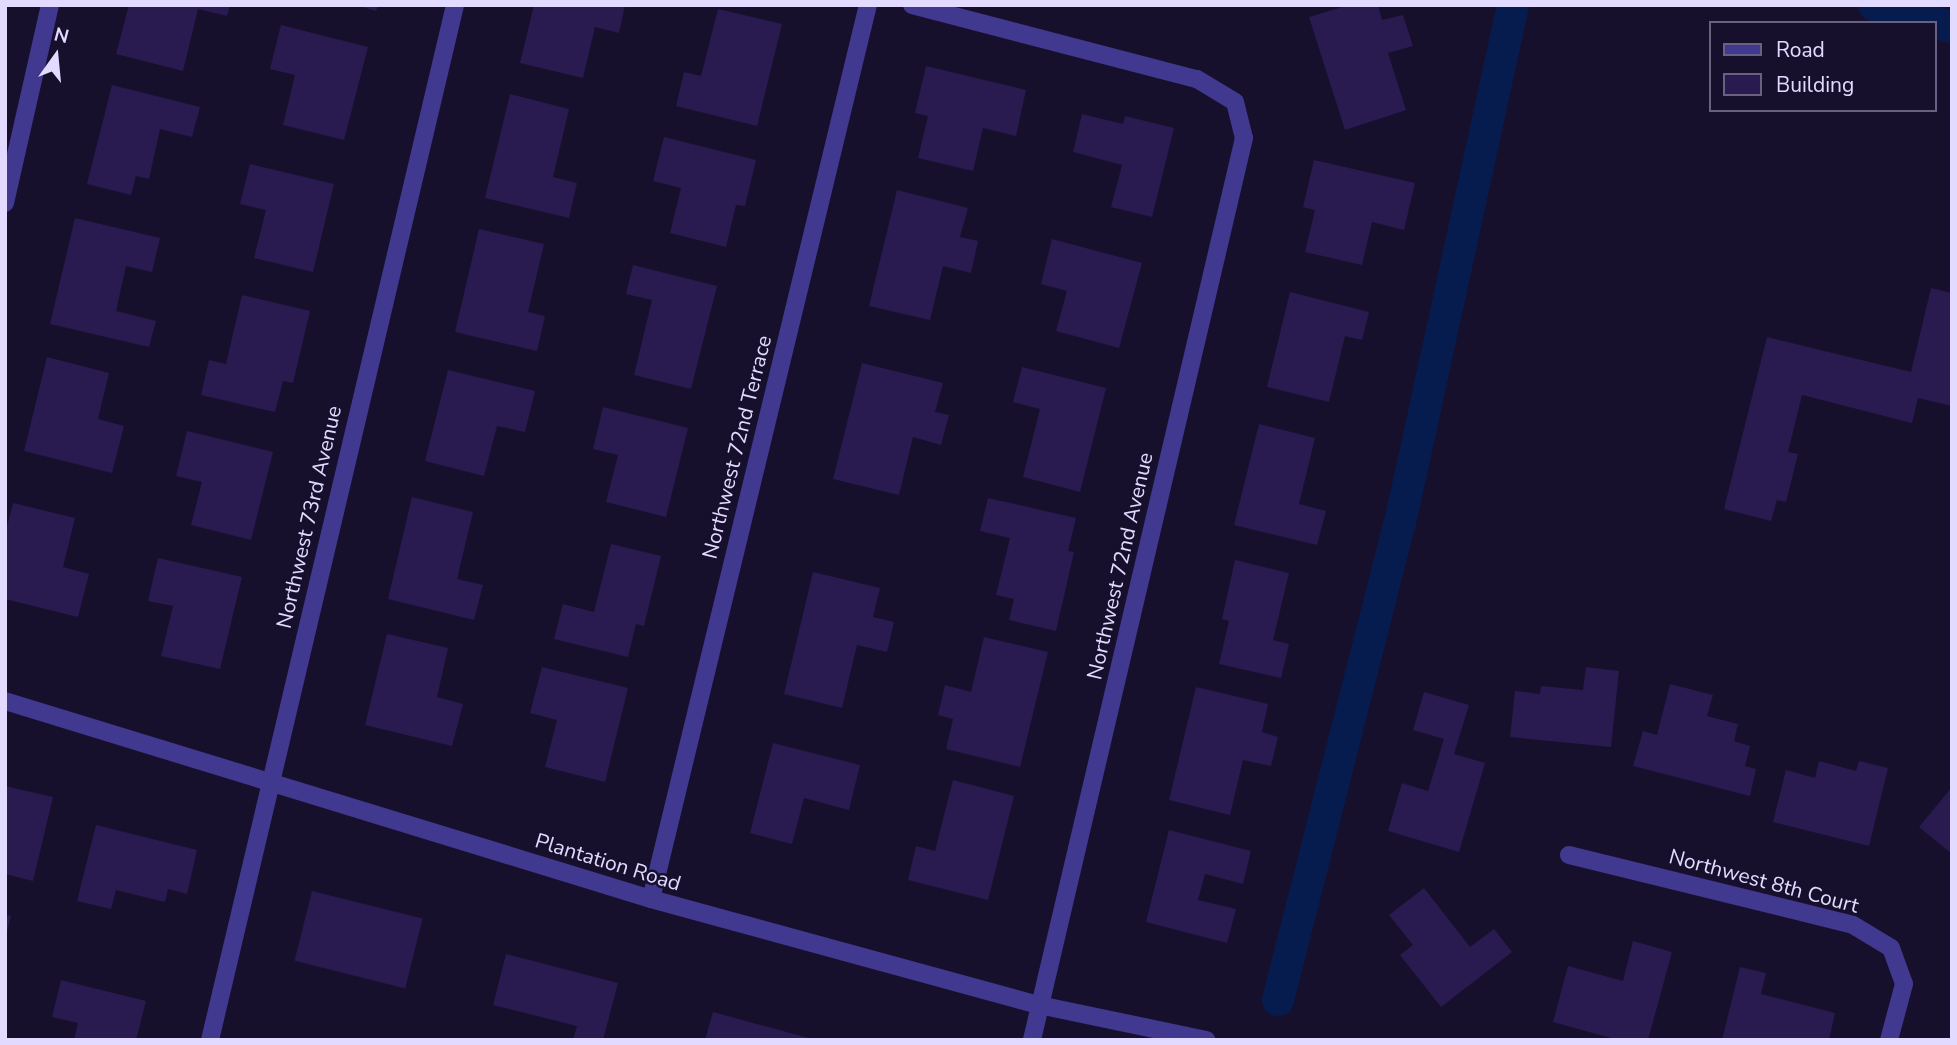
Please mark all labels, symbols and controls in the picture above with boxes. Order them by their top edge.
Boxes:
north arrow [21,21,91,91]
text: N [51,21,72,50]
legend [1708,21,1936,112]
text: Road [1776,36,1825,64]
text: Building [1776,71,1854,99]
street label: Northwest 72nd Terrace [697,333,777,561]
street label: Northwest 73rd Avenue [271,403,347,631]
street label: Northwest 72nd Avenue [1082,450,1158,682]
street label: Plantation Road [532,828,684,896]
street label: Northwest 8th Court [1666,844,1862,918]

